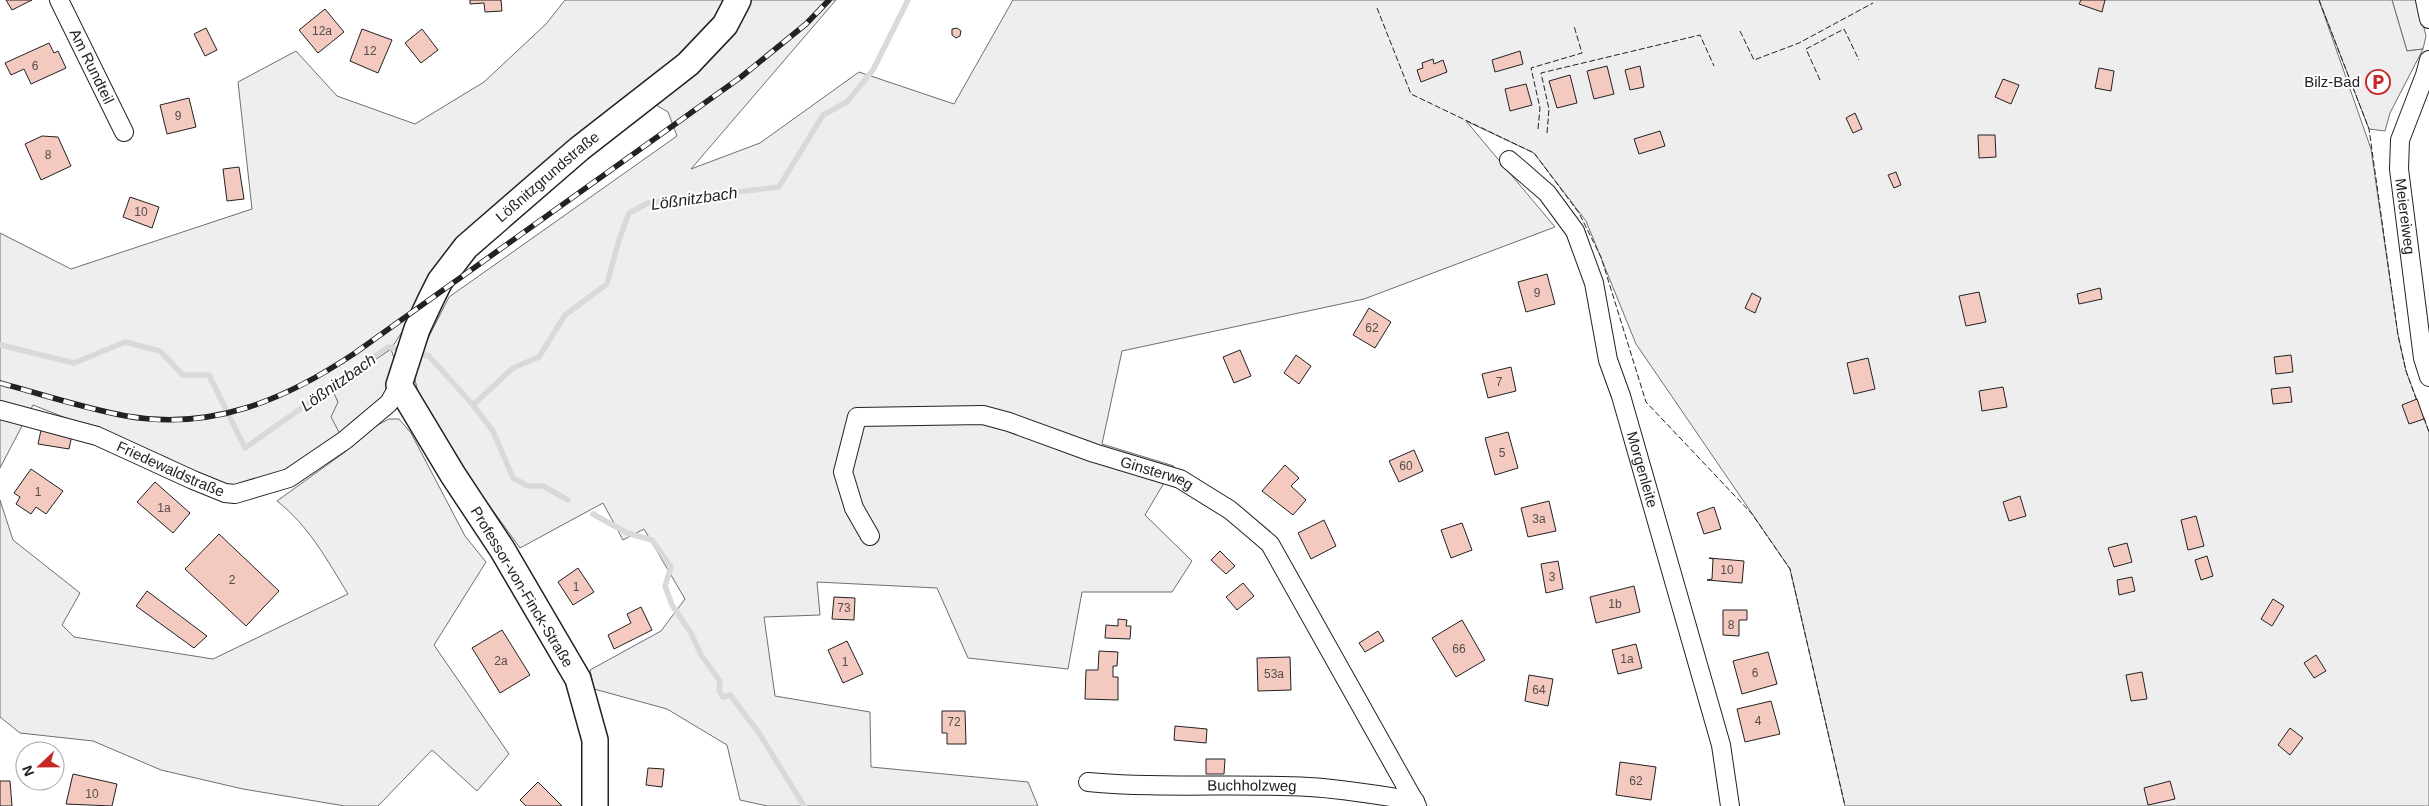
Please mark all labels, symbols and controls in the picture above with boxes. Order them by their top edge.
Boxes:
house number: 12a [312,24,332,38]
street label: Am Rundteil [66,26,118,107]
house number: 12 [363,44,377,58]
house number: 6 [32,59,39,73]
parking icon: Bilz-Bad [2365,69,2391,95]
place label: Bilz-Bad [2304,73,2360,90]
house number: 9 [175,109,182,123]
street label: Lößnitzgrundstraße [492,128,602,225]
house number: 8 [45,148,52,162]
street label: Meiereiweg [2392,177,2419,256]
water label: Lößnitzbach [650,184,739,213]
house number: 10 [134,205,148,219]
house number: 9 [1534,286,1541,300]
house number: 62 [1365,321,1379,335]
water label: Lößnitzbach [298,350,379,414]
house number: 7 [1496,375,1503,389]
street label: Morgenleite [1624,429,1662,510]
street label: Friedewaldstraße [114,437,227,500]
house number: 5 [1499,446,1506,460]
street label: Ginsterweg [1118,452,1197,493]
house number: 60 [1399,459,1413,473]
house number: 1 [35,485,42,499]
house number: 1a [157,501,171,515]
street label: Professor-von-Finck-Straße [468,503,577,670]
house number: 3a [1532,512,1546,526]
house number: 10 [1720,563,1734,577]
house number: 3 [1549,570,1556,584]
house number: 2 [229,573,236,587]
house number: 1 [573,580,580,594]
house number: 1b [1608,597,1622,611]
house number: 73 [837,601,851,615]
house number: 8 [1728,618,1735,632]
house number: 66 [1452,642,1466,656]
house number: 1a [1620,652,1634,666]
house number: 2a [494,654,508,668]
house number: 1 [842,655,849,669]
house number: 6 [1752,666,1759,680]
house number: 53a [1264,667,1284,681]
house number: 64 [1532,683,1546,697]
house number: 4 [1755,714,1762,728]
house number: 72 [947,715,961,729]
north arrow [15,741,65,791]
text: N [19,763,37,779]
house number: 62 [1629,774,1643,788]
street label: Buchholzweg [1207,776,1297,794]
house number: 10 [85,787,99,801]

